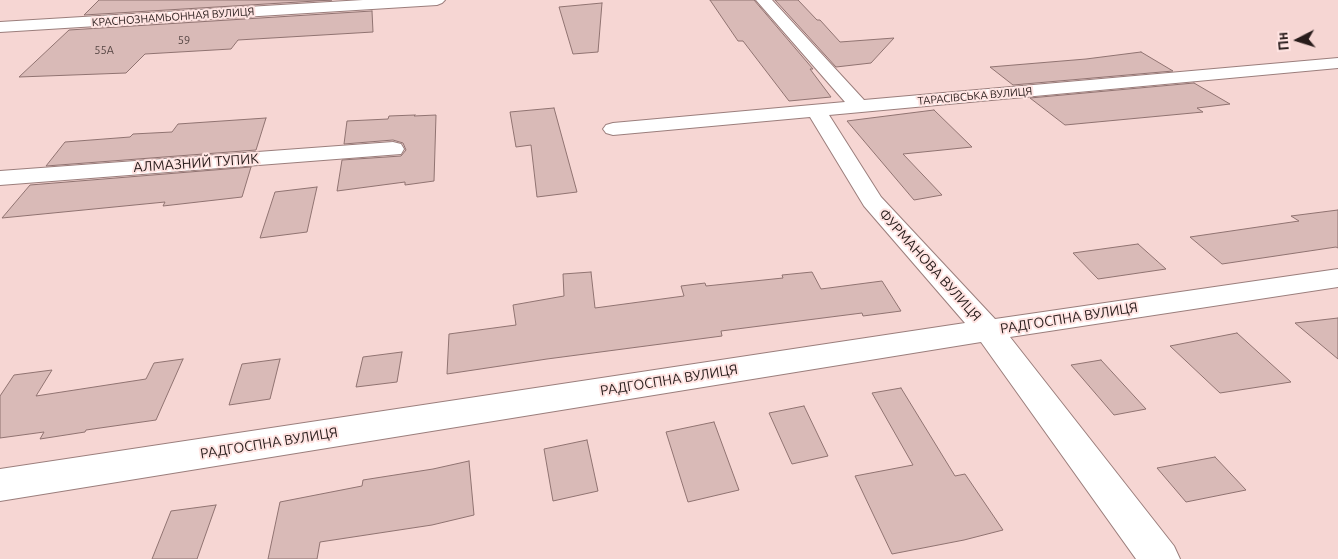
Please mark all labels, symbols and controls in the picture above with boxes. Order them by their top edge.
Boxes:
street label: КРАСНОЗНАМЬОННАЯ ВУЛИЦЯ [91,5,255,29]
north arrow [1273,15,1323,65]
text: Пн [1274,31,1292,51]
house number: 59 [178,33,190,47]
house number: 55А [94,43,114,57]
street label: ТАРАСІВСЬКА ВУЛИЦЯ [917,84,1033,108]
street label: АЛМАЗНИЙ ТУПИК [133,150,259,176]
street label: ФУРМАНОВА ВУЛИЦЯ [875,205,985,325]
street label: РАДГОСПНА ВУЛИЦЯ [999,299,1139,337]
street label: РАДГОСПНА ВУЛИЦЯ [599,361,739,399]
street label: РАДГОСПНА ВУЛИЦЯ [199,424,339,462]

